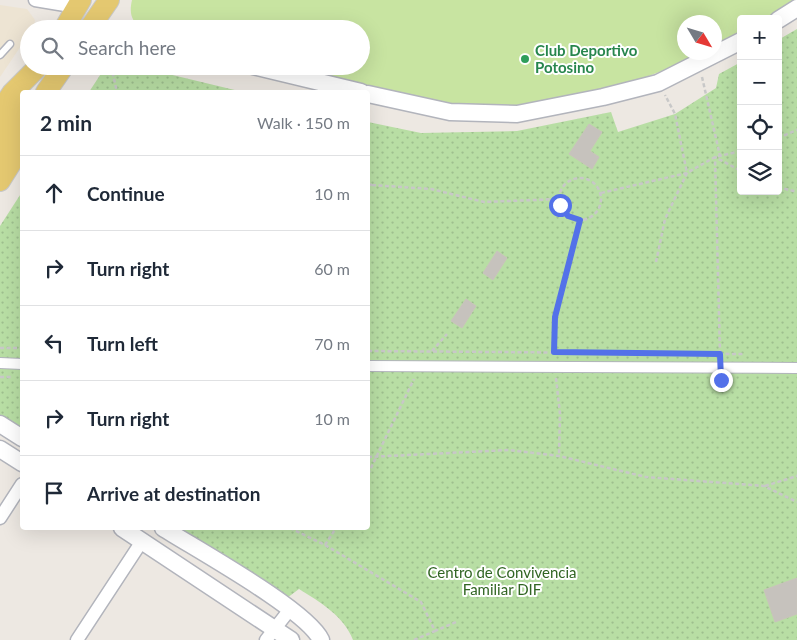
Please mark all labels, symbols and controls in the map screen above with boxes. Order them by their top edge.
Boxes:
north arrow [677,15,722,60]
map controls [737,15,782,195]
button: + [737,15,782,60]
search box [20,20,370,75]
icon: search [38,34,66,62]
text: Search here [78,36,176,59]
place label: Club Deportivo Potosino [535,41,638,76]
marker: Club Deportivo Potosino [519,53,531,65]
button: − [737,60,782,105]
button: locate [737,105,782,150]
text: 2 min [40,110,92,135]
text: Walk · 150 m [257,113,350,132]
button: layers [737,150,782,195]
icon: ahead [40,179,68,207]
text: Continue [87,182,165,205]
text: 10 m [314,184,350,203]
route start [549,194,572,217]
icon: right [40,254,68,282]
text: Turn right [87,257,169,280]
text: 60 m [314,259,350,278]
icon: left [40,329,68,357]
text: Turn left [87,332,158,355]
text: 70 m [314,334,350,353]
route end [710,369,733,392]
icon: right [40,404,68,432]
text: Turn right [87,407,169,430]
text: 10 m [314,409,350,428]
icon: arrive [40,479,68,507]
text: Arrive at destination [87,482,260,505]
park label: Centro de Convivencia Familiar DIF [427,563,577,598]

